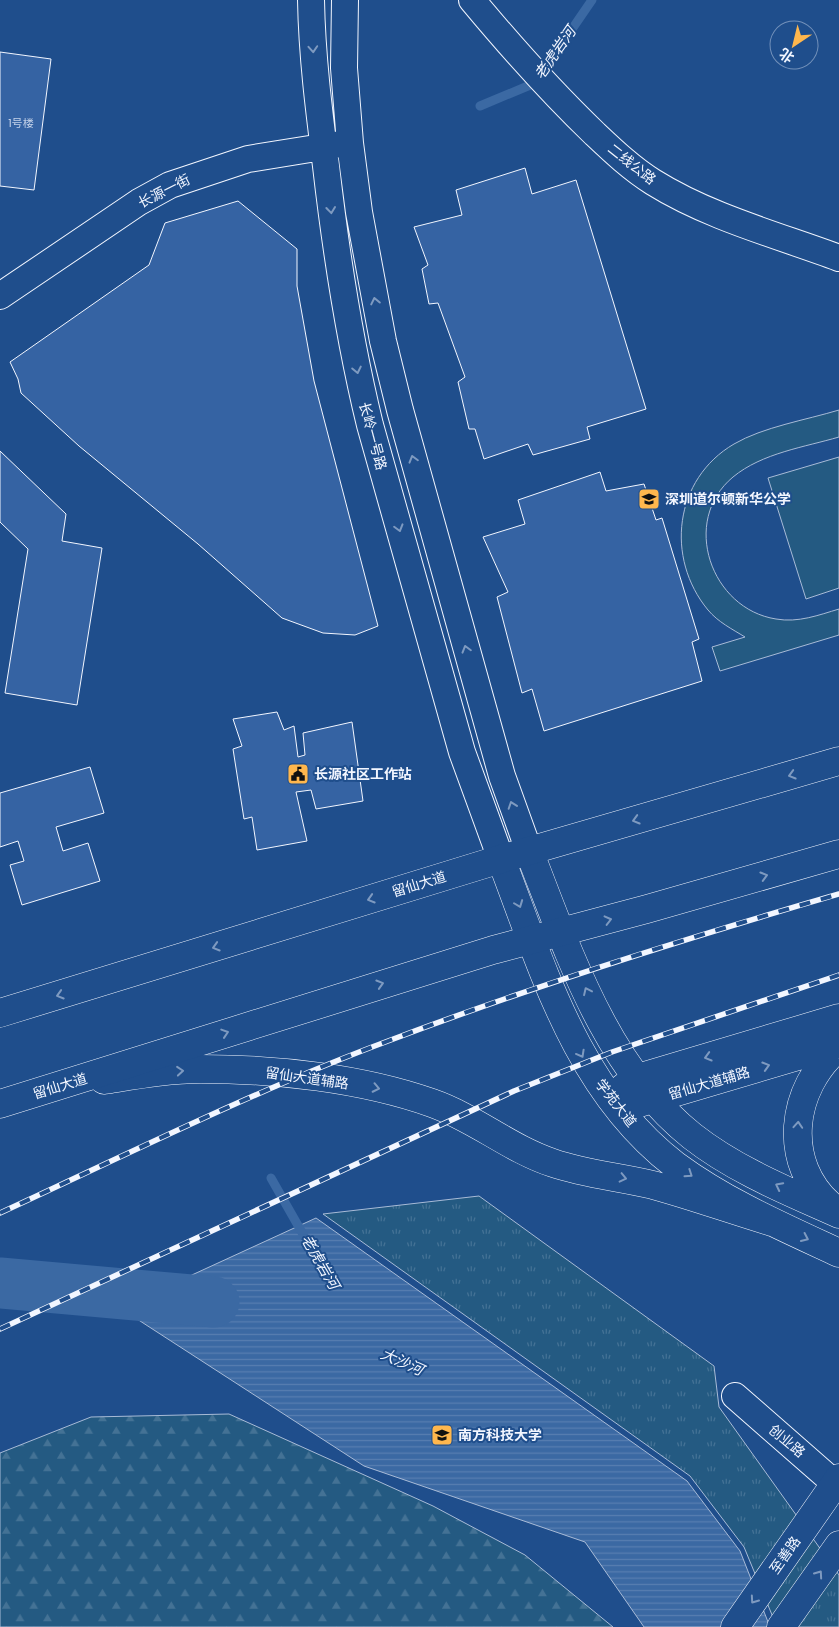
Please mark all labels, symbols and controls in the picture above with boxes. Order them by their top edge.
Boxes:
water label: 老虎岩河 [529,20,582,83]
north arrow [769,20,819,70]
text: 北 [775,43,798,68]
one-way arrow [307,45,318,53]
house number: 1号楼 [8,115,34,131]
street label: 二线公路 [604,139,660,189]
street label: 长源一街 [135,169,193,213]
one-way arrow [325,206,336,214]
one-way arrow [370,296,380,305]
one-way arrow [351,366,362,375]
street label: 长岭一号路 [354,400,392,472]
one-way arrow [409,455,419,463]
school or university icon: 深圳道尔顿新华公学 [637,487,661,511]
place label: 深圳道尔顿新华公学 [665,489,791,509]
one-way arrow [393,523,403,531]
one-way arrow [462,645,472,653]
public building icon: 长源社区工作站 [286,762,310,786]
place label: 长源社区工作站 [314,764,412,784]
one-way arrow [789,769,797,779]
one-way arrow [508,801,518,810]
one-way arrow [632,814,641,824]
street label: 留仙大道 [389,866,449,902]
one-way arrow [760,871,768,881]
one-way arrow [367,893,376,903]
one-way arrow [513,900,523,908]
one-way arrow [604,915,612,926]
one-way arrow [212,941,220,951]
one-way arrow [376,980,384,990]
one-way arrow [583,987,594,996]
one-way arrow [57,989,65,999]
one-way arrow [221,1028,229,1038]
one-way arrow [575,1049,585,1058]
one-way arrow [705,1051,713,1061]
one-way arrow [762,1061,770,1071]
street label: 留仙大道辅路 [264,1062,350,1094]
street label: 留仙大道辅路 [666,1062,752,1104]
one-way arrow [177,1065,185,1076]
street label: 留仙大道 [30,1068,90,1104]
street label: 学苑大道 [591,1075,641,1131]
one-way arrow [372,1082,381,1093]
one-way arrow [792,1121,803,1129]
one-way arrow [683,1168,693,1177]
one-way arrow [618,1172,627,1183]
one-way arrow [775,1182,784,1192]
water label: 老虎岩河 [296,1231,346,1296]
one-way arrow [800,1231,809,1242]
water label: 大沙河 [377,1343,430,1382]
street label: 创业路 [764,1420,810,1462]
school or university icon: 南方科技大学 [430,1423,454,1447]
place label: 南方科技大学 [458,1425,542,1445]
street label: 至善路 [765,1532,805,1578]
one-way arrow [813,1570,822,1579]
one-way arrow [751,1594,760,1604]

